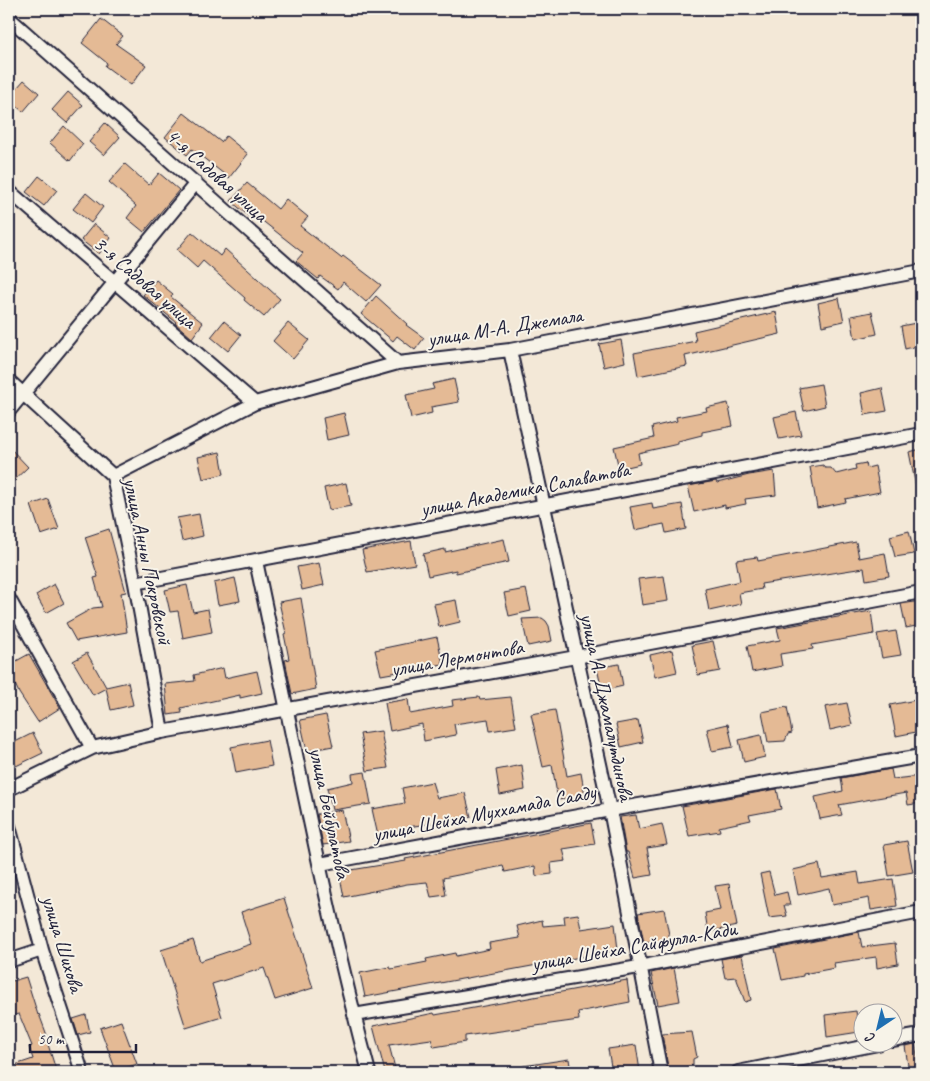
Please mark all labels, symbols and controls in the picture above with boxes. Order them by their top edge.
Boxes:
street label: 4-я Садовая улица [161,122,274,229]
street label: 3-я Садовая улица [88,230,203,335]
street label: улица М-А. Джемала [424,302,587,352]
street label: улица Академика Салаватова [416,456,634,522]
street label: улица Анны Покровской [117,473,179,648]
street label: улица А. Джамалутдинова [574,609,640,805]
street label: улица Лермонтова [387,633,527,683]
street label: улица Бейбулатова [303,743,357,883]
street label: улица Шейха Муххамада Сааду [368,778,599,848]
street label: улица Шихова [35,891,91,998]
street label: улица Шейха Сайфулла-Кади [527,915,740,977]
north arrow [852,1004,902,1054]
scale bar [30,1021,136,1053]
text: С [861,1028,879,1047]
text: 50 m [38,1030,65,1049]

